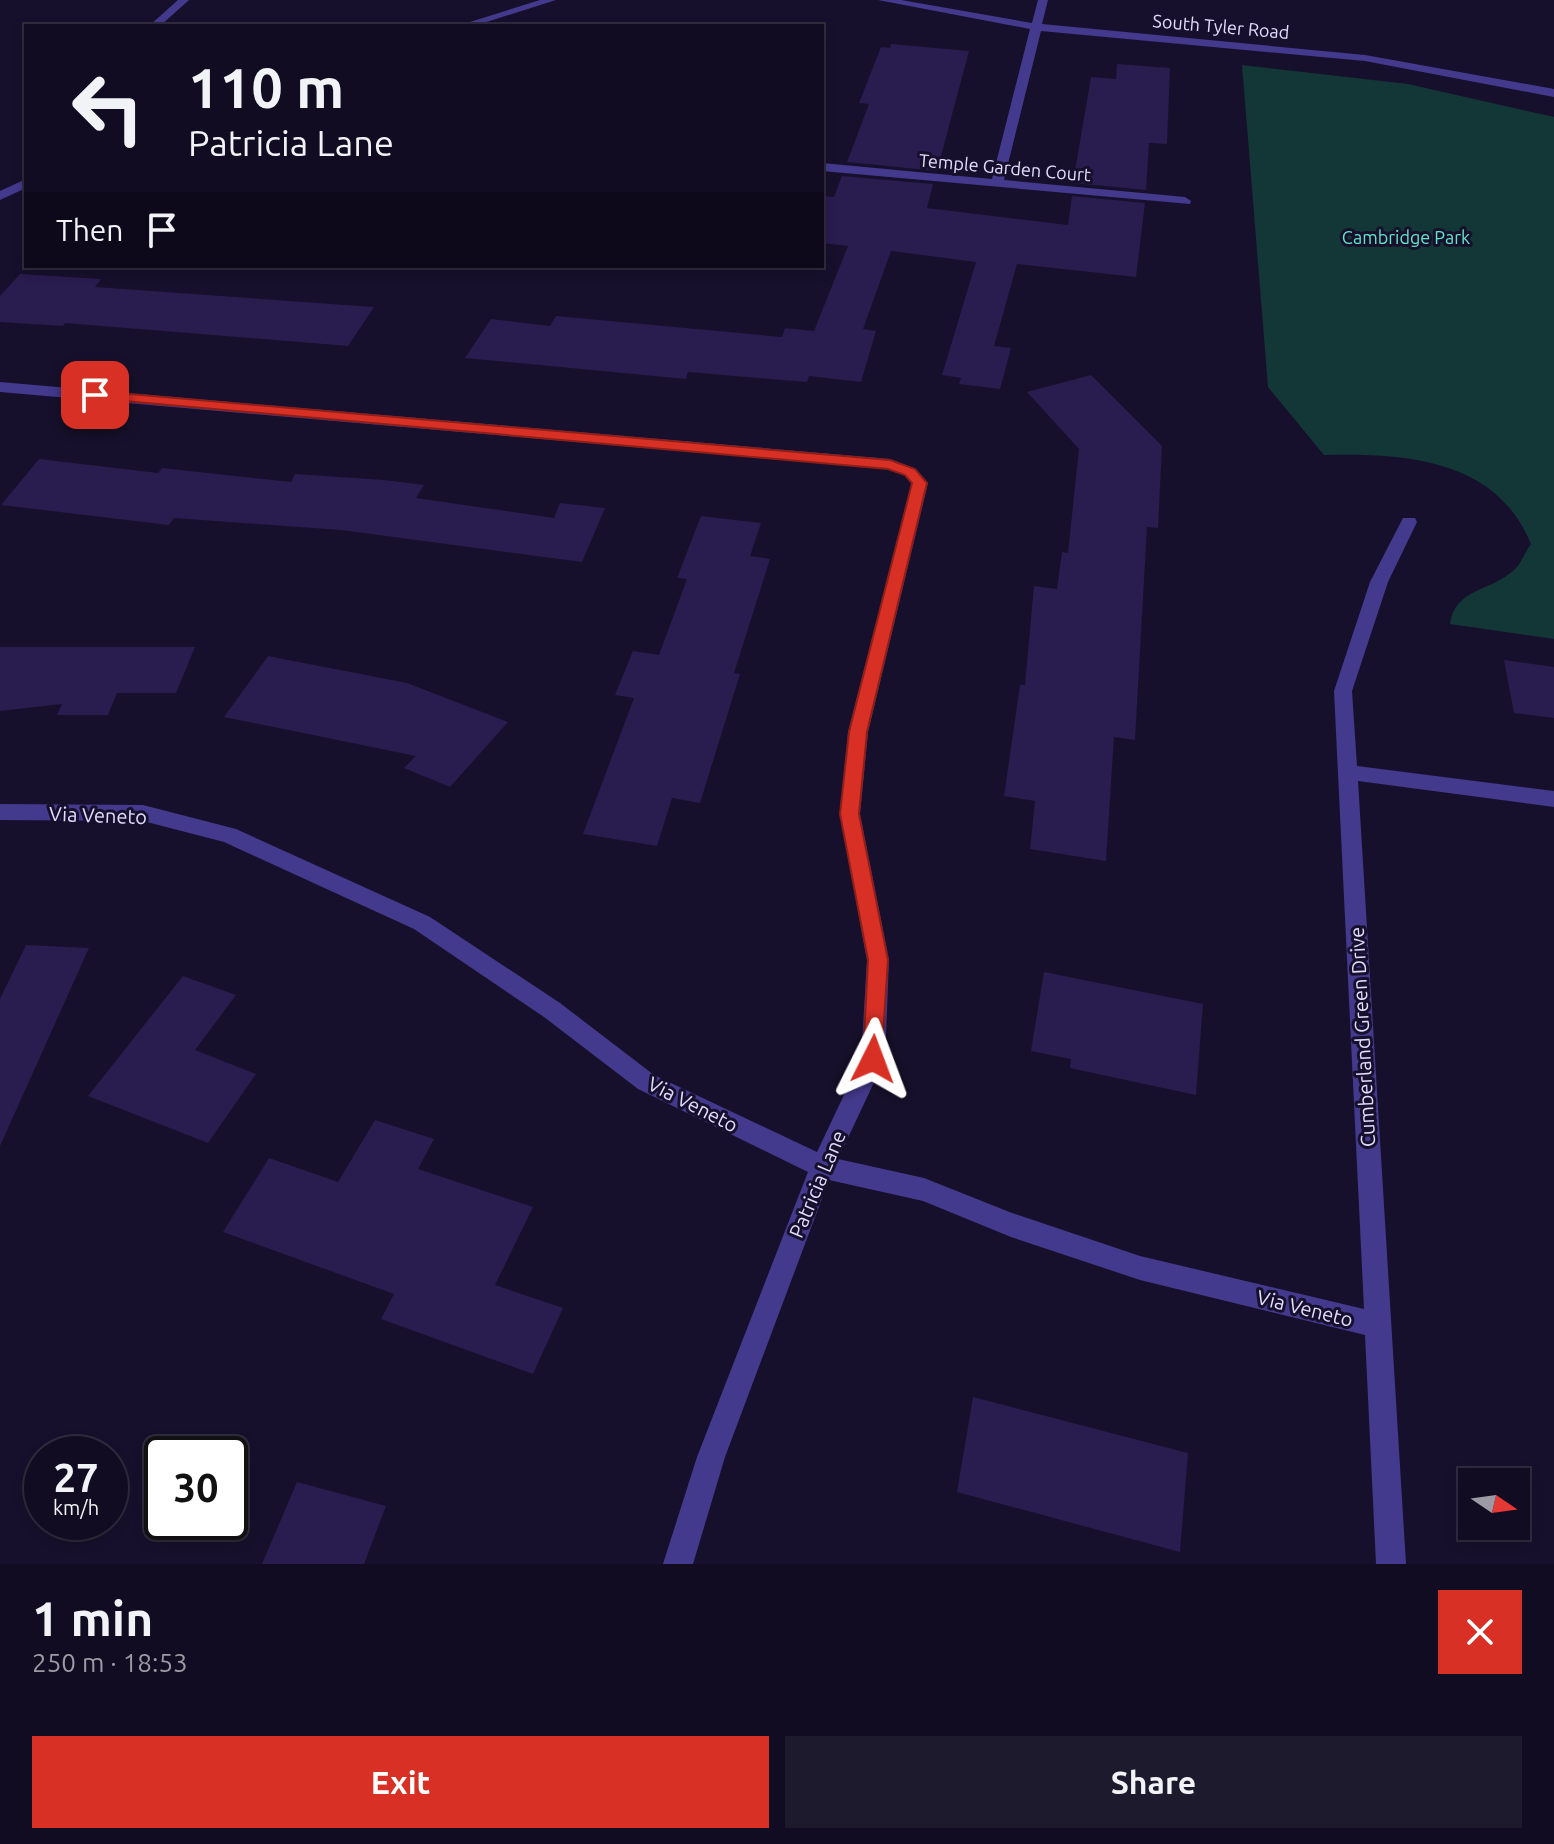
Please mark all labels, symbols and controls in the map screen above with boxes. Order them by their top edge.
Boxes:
street label: South Tyler Road [1152,10,1290,42]
icon: left [56,56,160,160]
text: 110 m [188,56,344,119]
text: Patricia Lane [188,122,394,163]
street label: Temple Garden Court [918,150,1092,184]
icon: arrive [140,208,184,252]
text: Then [56,213,124,247]
park label: Cambridge Park [1342,227,1470,247]
pin [61,361,129,429]
icon: arrive [73,373,117,417]
street label: Via Veneto [49,802,147,828]
street label: Cumberland Green Drive [1345,926,1379,1148]
position arrow [831,1017,915,1101]
street label: Via Veneto [644,1071,742,1137]
street label: Patricia Lane [784,1127,850,1241]
street label: Via Veneto [1255,1285,1355,1331]
speed limit sign: 30 [144,1436,248,1540]
text: 27 [53,1455,99,1500]
north arrow [1458,1468,1530,1540]
map controls [1458,1468,1530,1540]
text: km/h [53,1496,99,1519]
button: close [1438,1590,1522,1674]
text: 1 min [32,1591,153,1645]
text: 250 m · 18:53 [32,1648,188,1677]
button: Exit [32,1736,769,1828]
button: Share [785,1736,1522,1828]

